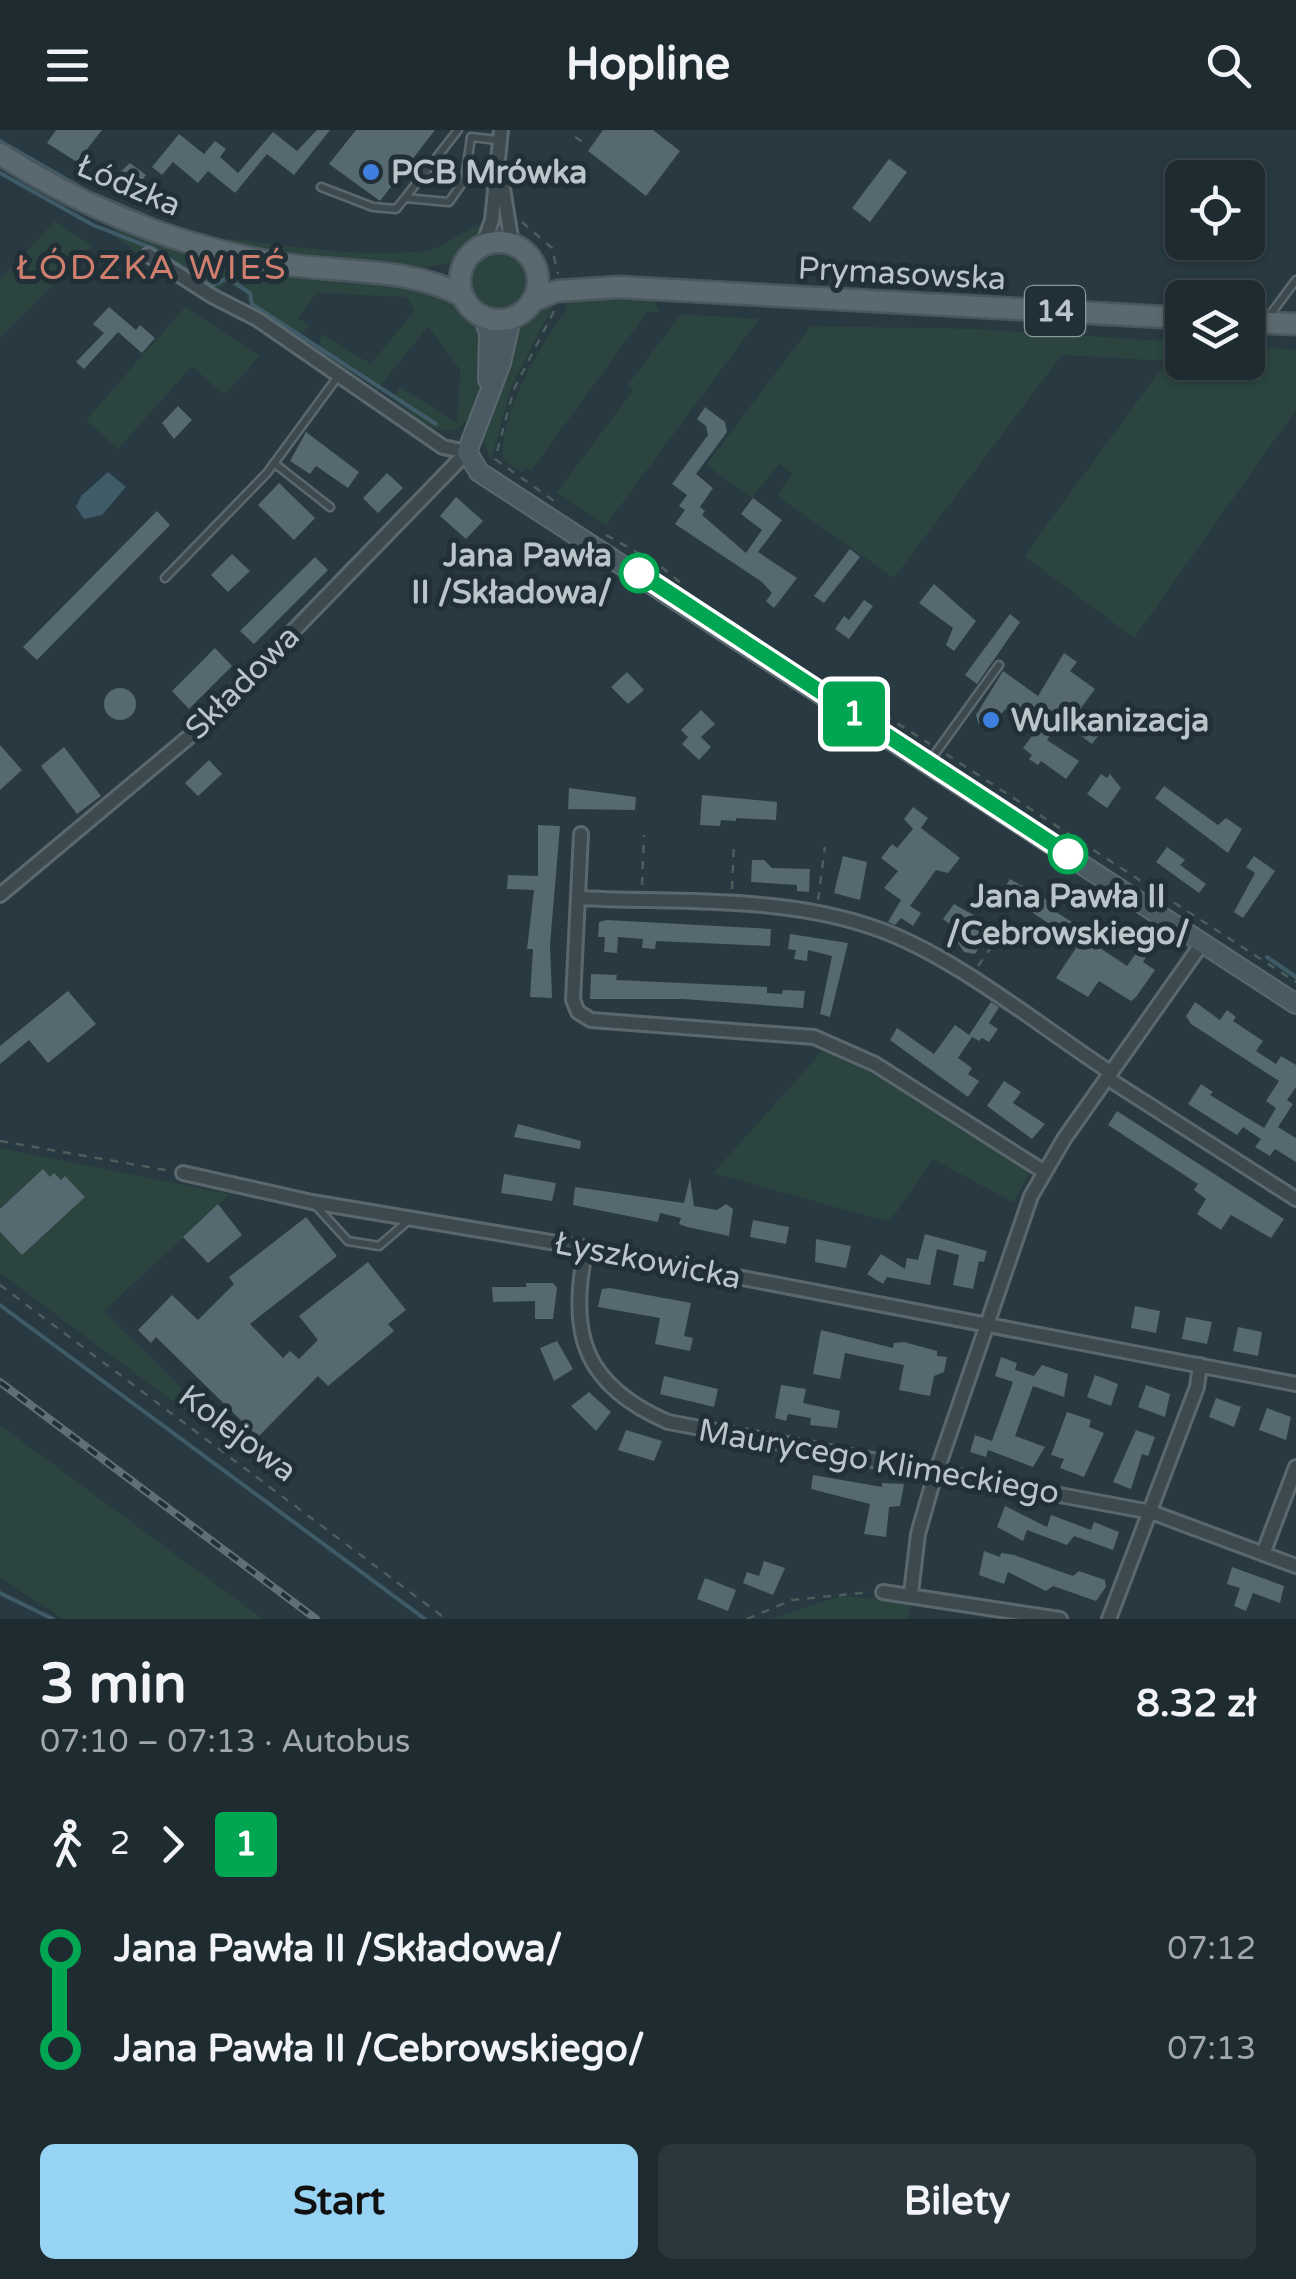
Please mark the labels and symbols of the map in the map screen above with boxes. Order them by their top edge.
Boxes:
street label: Łódzka [71,147,186,225]
place label: PCB Mrówka [391,154,587,192]
marker: PCB Mrówka [360,161,382,183]
district label: ŁÓDZKA WIEŚ [16,247,288,289]
street label: Prymasowska [797,250,1007,298]
road number: 14 [1025,286,1085,336]
place label: Jana Pawła II /Składowa/ [411,537,612,612]
marker: Jana Pawła II /Składowa/ [620,554,658,592]
street label: Składowa [178,618,308,748]
line badge: 1 [822,682,886,746]
place label: Wulkanizacja [1011,702,1209,740]
marker: Wulkanizacja [980,709,1002,731]
marker: Jana Pawła II /Cebrowskiego/ [1049,835,1087,873]
place label: Jana Pawła II /Cebrowskiego/ [946,878,1190,953]
street label: Łyszkowicka [551,1224,744,1298]
street label: Kolejowa [171,1377,304,1490]
street label: Maurycego Klimeckiego [696,1412,1062,1512]

